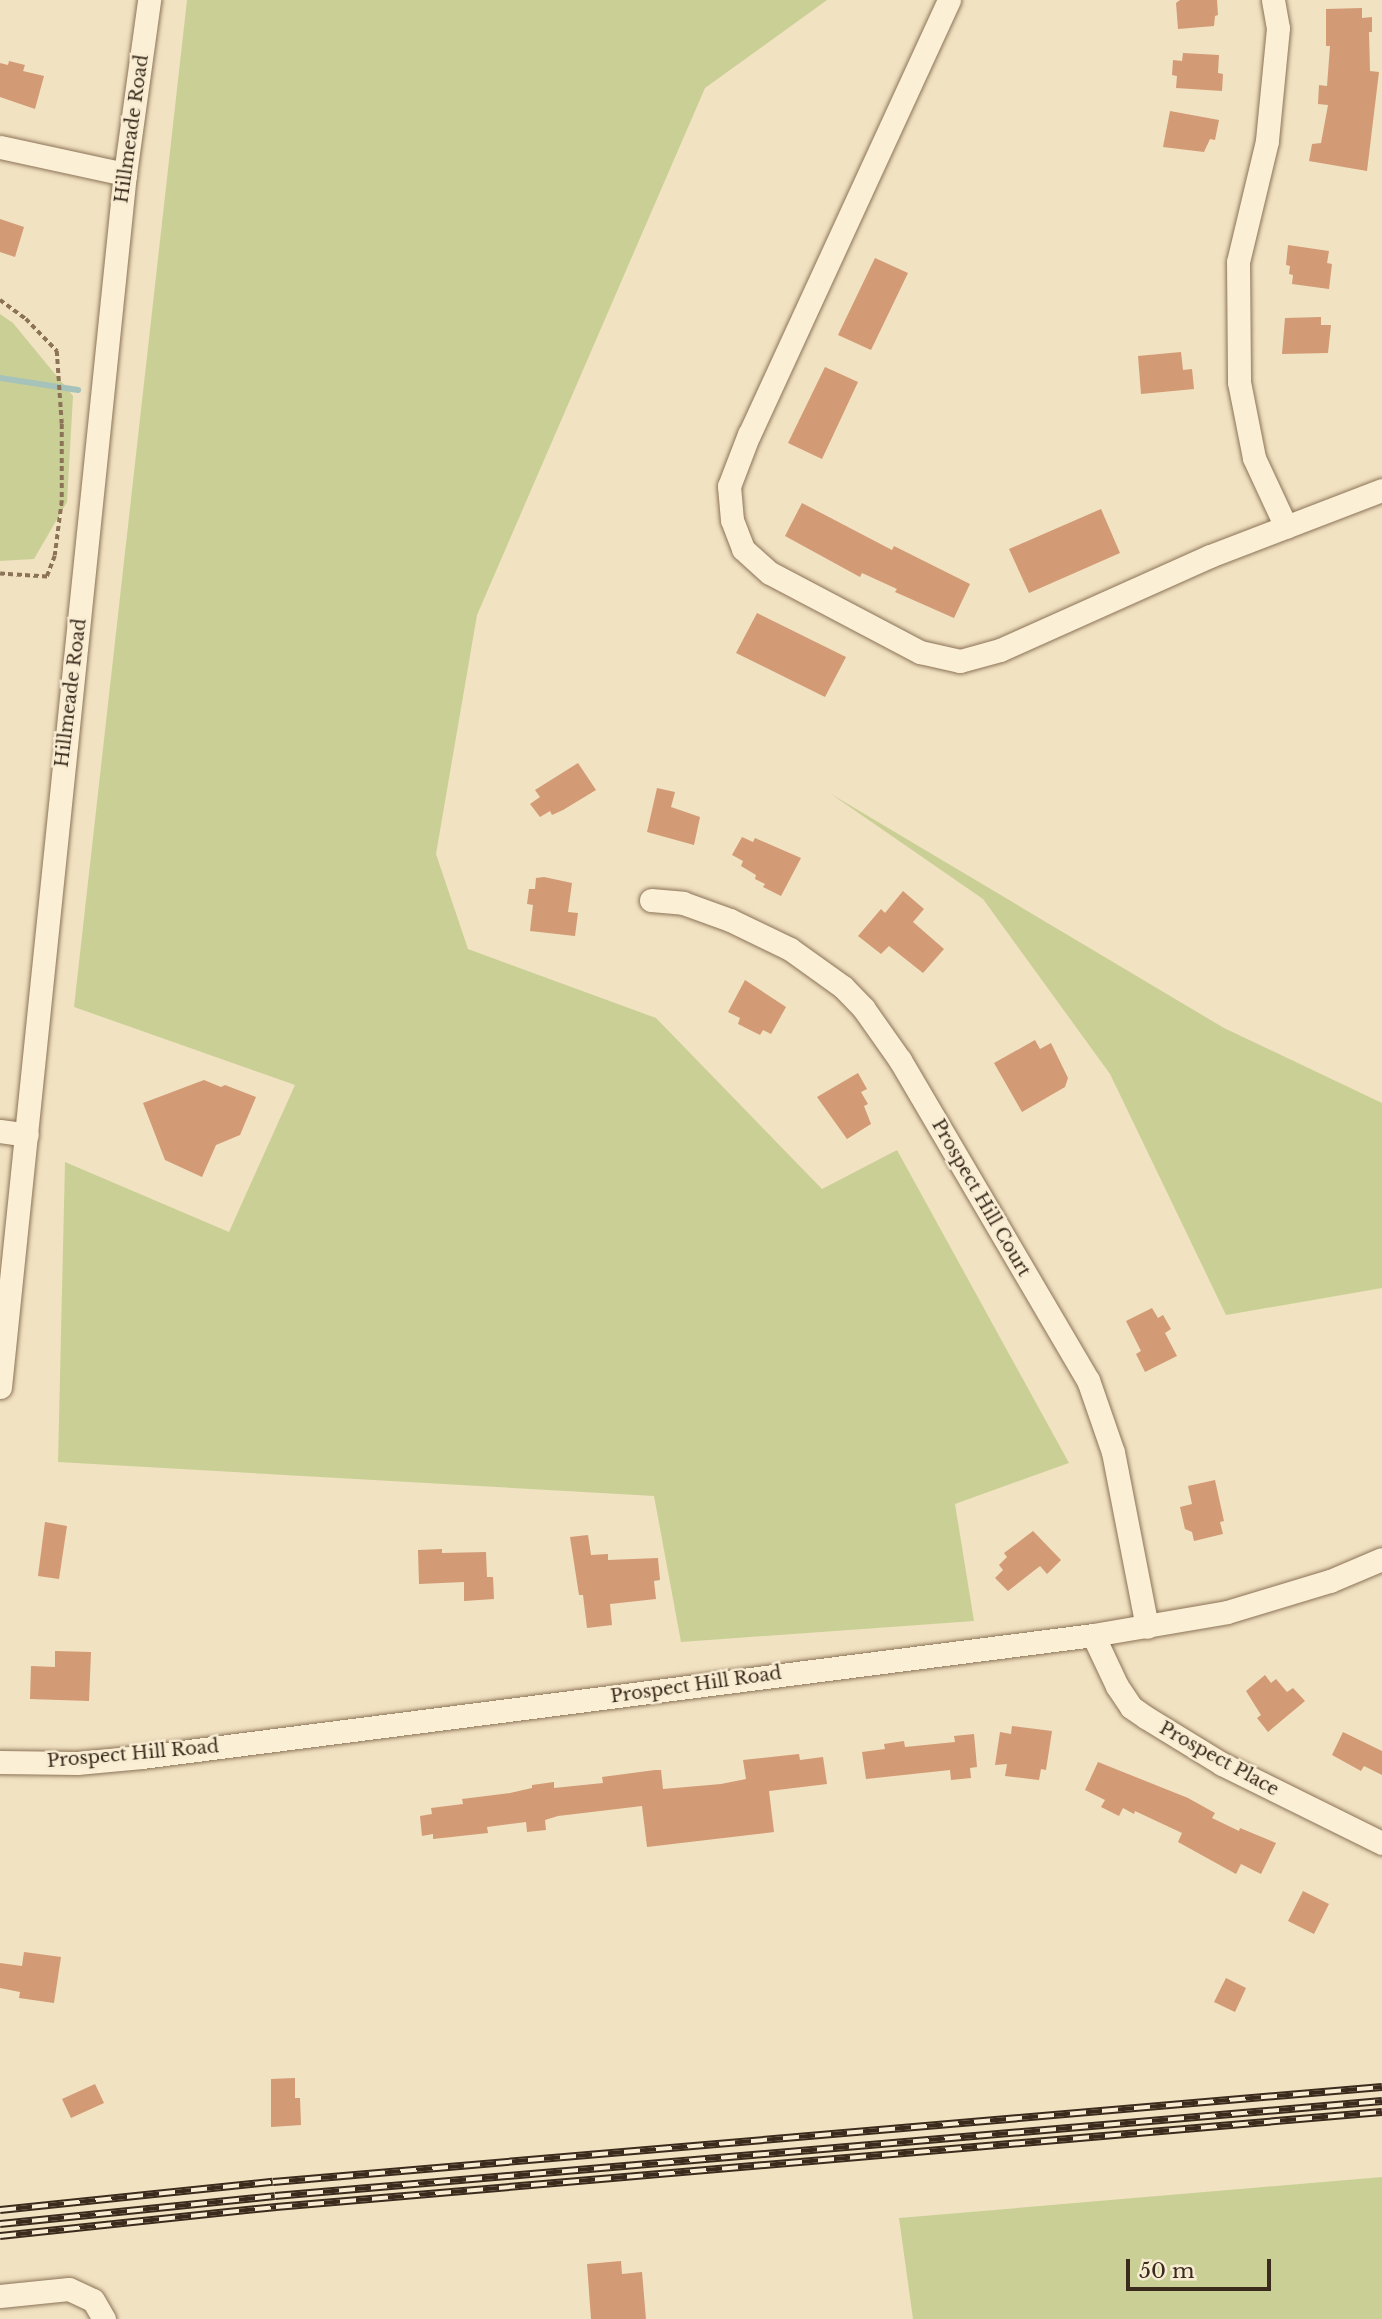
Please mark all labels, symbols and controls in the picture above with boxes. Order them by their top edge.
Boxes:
street label: Hillmeade Road [111,53,153,205]
street label: Hillmeade Road [51,617,91,769]
street label: Prospect Hill Court [927,1115,1035,1281]
street label: Prospect Hill Road [609,1662,783,1708]
street label: Prospect Place [1156,1717,1282,1801]
street label: Prospect Hill Road [46,1736,220,1772]
scale bar [1130,2246,1275,2290]
text: 50 m [1139,2258,1194,2284]

